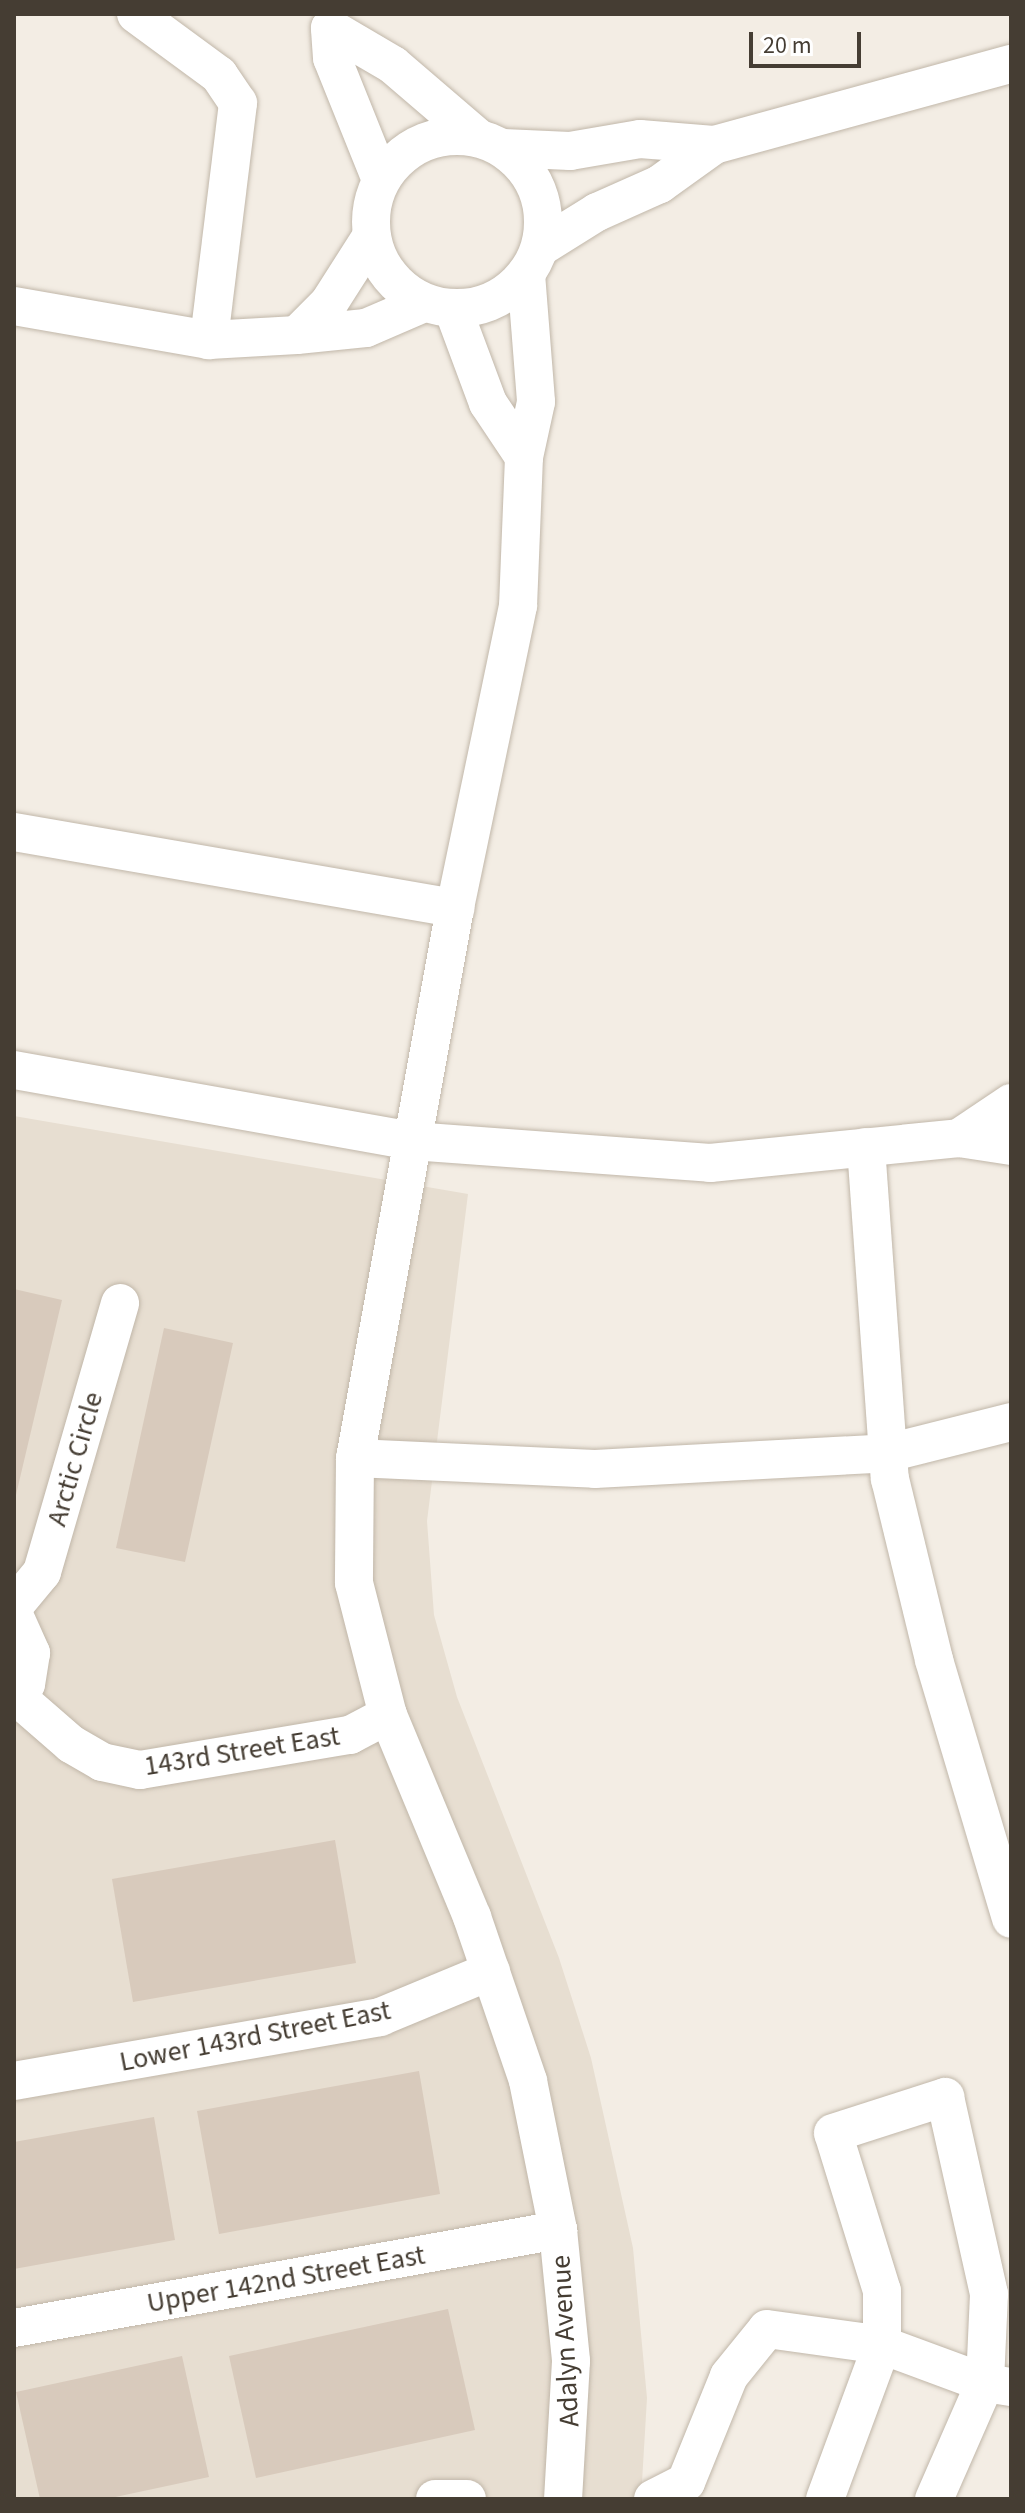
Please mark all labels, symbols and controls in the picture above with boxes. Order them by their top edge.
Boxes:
scale bar [753,16,865,66]
text: 20 m [763,28,812,63]
street label: Arctic Circle [40,1388,110,1530]
street label: 143rd Street East [142,1719,342,1783]
street label: Lower 143rd Street East [117,1993,393,2079]
street label: Upper 142nd Street East [144,2238,428,2320]
street label: Adalyn Avenue [544,2254,586,2428]

